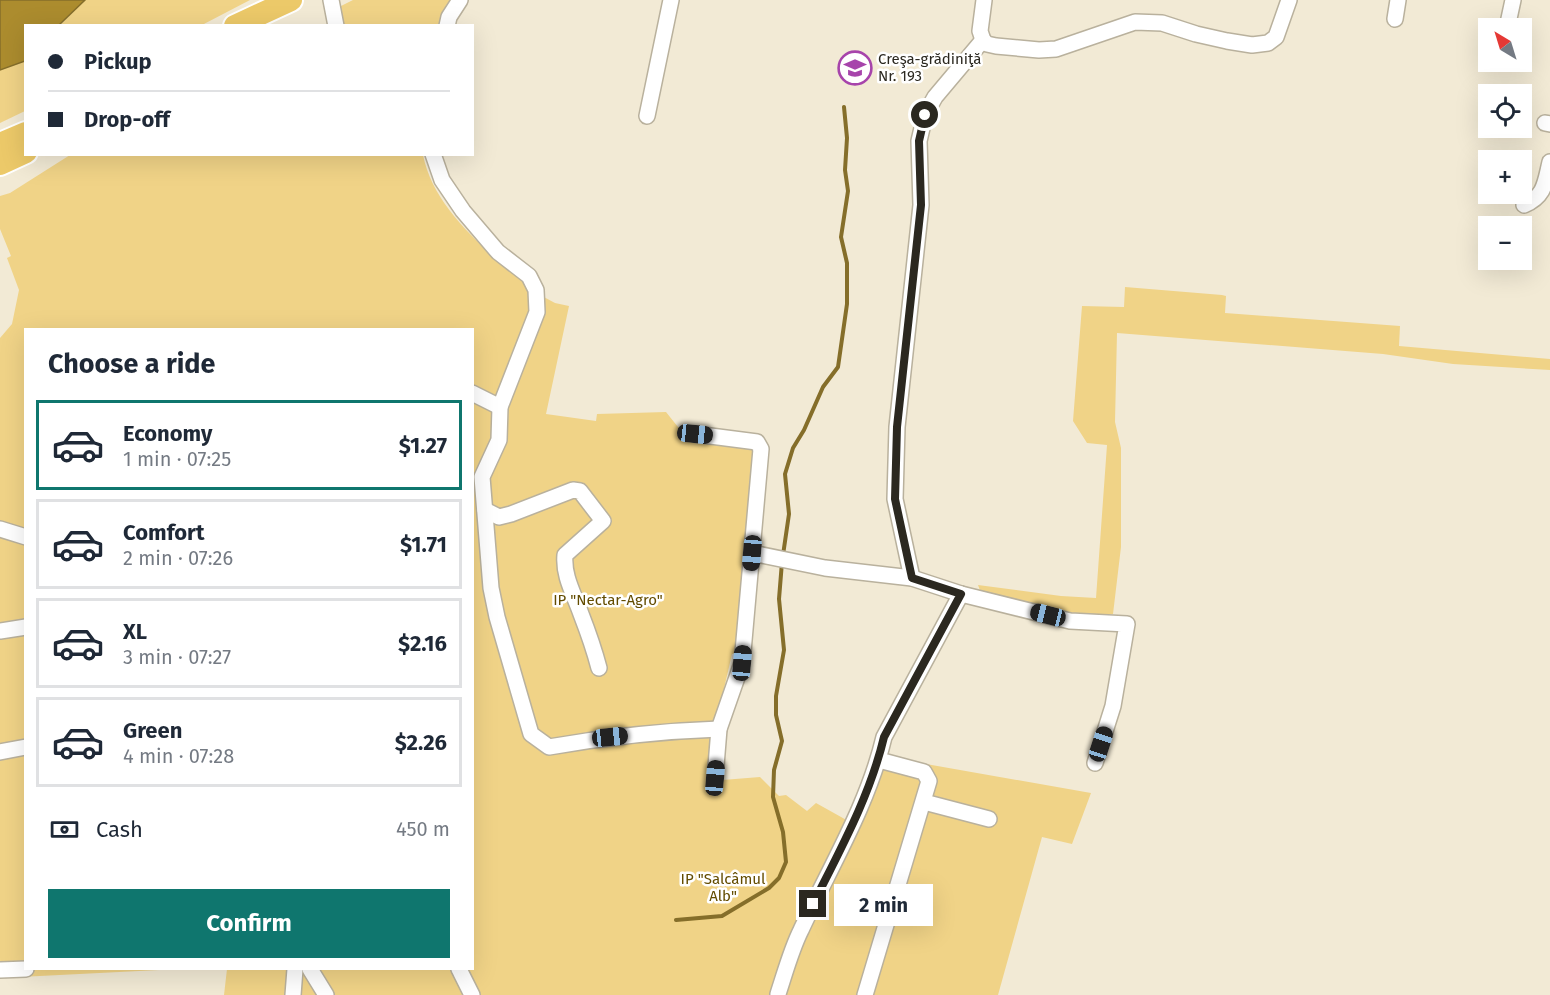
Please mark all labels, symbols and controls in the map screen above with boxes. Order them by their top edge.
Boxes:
north arrow [1478,18,1532,72]
map controls [1478,18,1532,270]
text: Pickup [84,48,152,75]
school or university icon: Creşa-grădiniţă Nr. 193 [837,50,873,86]
place label: Creşa-grădiniţă Nr. 193 [878,50,982,85]
button: locate [1478,84,1532,138]
route start [911,101,938,128]
text: Drop-off [84,106,170,133]
button: + [1478,150,1532,204]
button: − [1478,216,1532,270]
text: Choose a ride [48,348,215,380]
icon: car [51,418,105,472]
text: Economy [123,420,212,447]
car [676,423,714,445]
text: $1.27 [399,432,447,459]
text: 1 min · 07:25 [123,447,231,471]
icon: car [51,517,105,571]
text: Comfort [123,519,204,546]
text: $1.71 [400,531,447,558]
car [741,534,763,572]
text: 2 min · 07:26 [123,546,233,570]
park label: IP "Nectar-Agro" [553,591,663,609]
car [1028,602,1068,628]
icon: car [51,616,105,670]
text: XL [123,618,147,645]
text: $2.16 [398,630,447,657]
car [731,644,753,682]
text: 3 min · 07:27 [123,645,231,669]
icon: car [51,715,105,769]
text: Green [123,717,182,744]
car [1087,724,1115,764]
car [591,726,629,748]
text: $2.26 [395,729,447,756]
text: 4 min · 07:28 [123,744,234,768]
car [704,759,726,797]
icon: cash [48,813,81,846]
text: Cash [96,816,143,843]
text: 450 m [396,817,450,841]
park label: IP "Salcâmul Alb" [681,870,766,905]
callout: 2 min [834,883,933,925]
button: Confirm [48,889,450,958]
route end [799,890,826,917]
text: 2 min [859,893,908,917]

